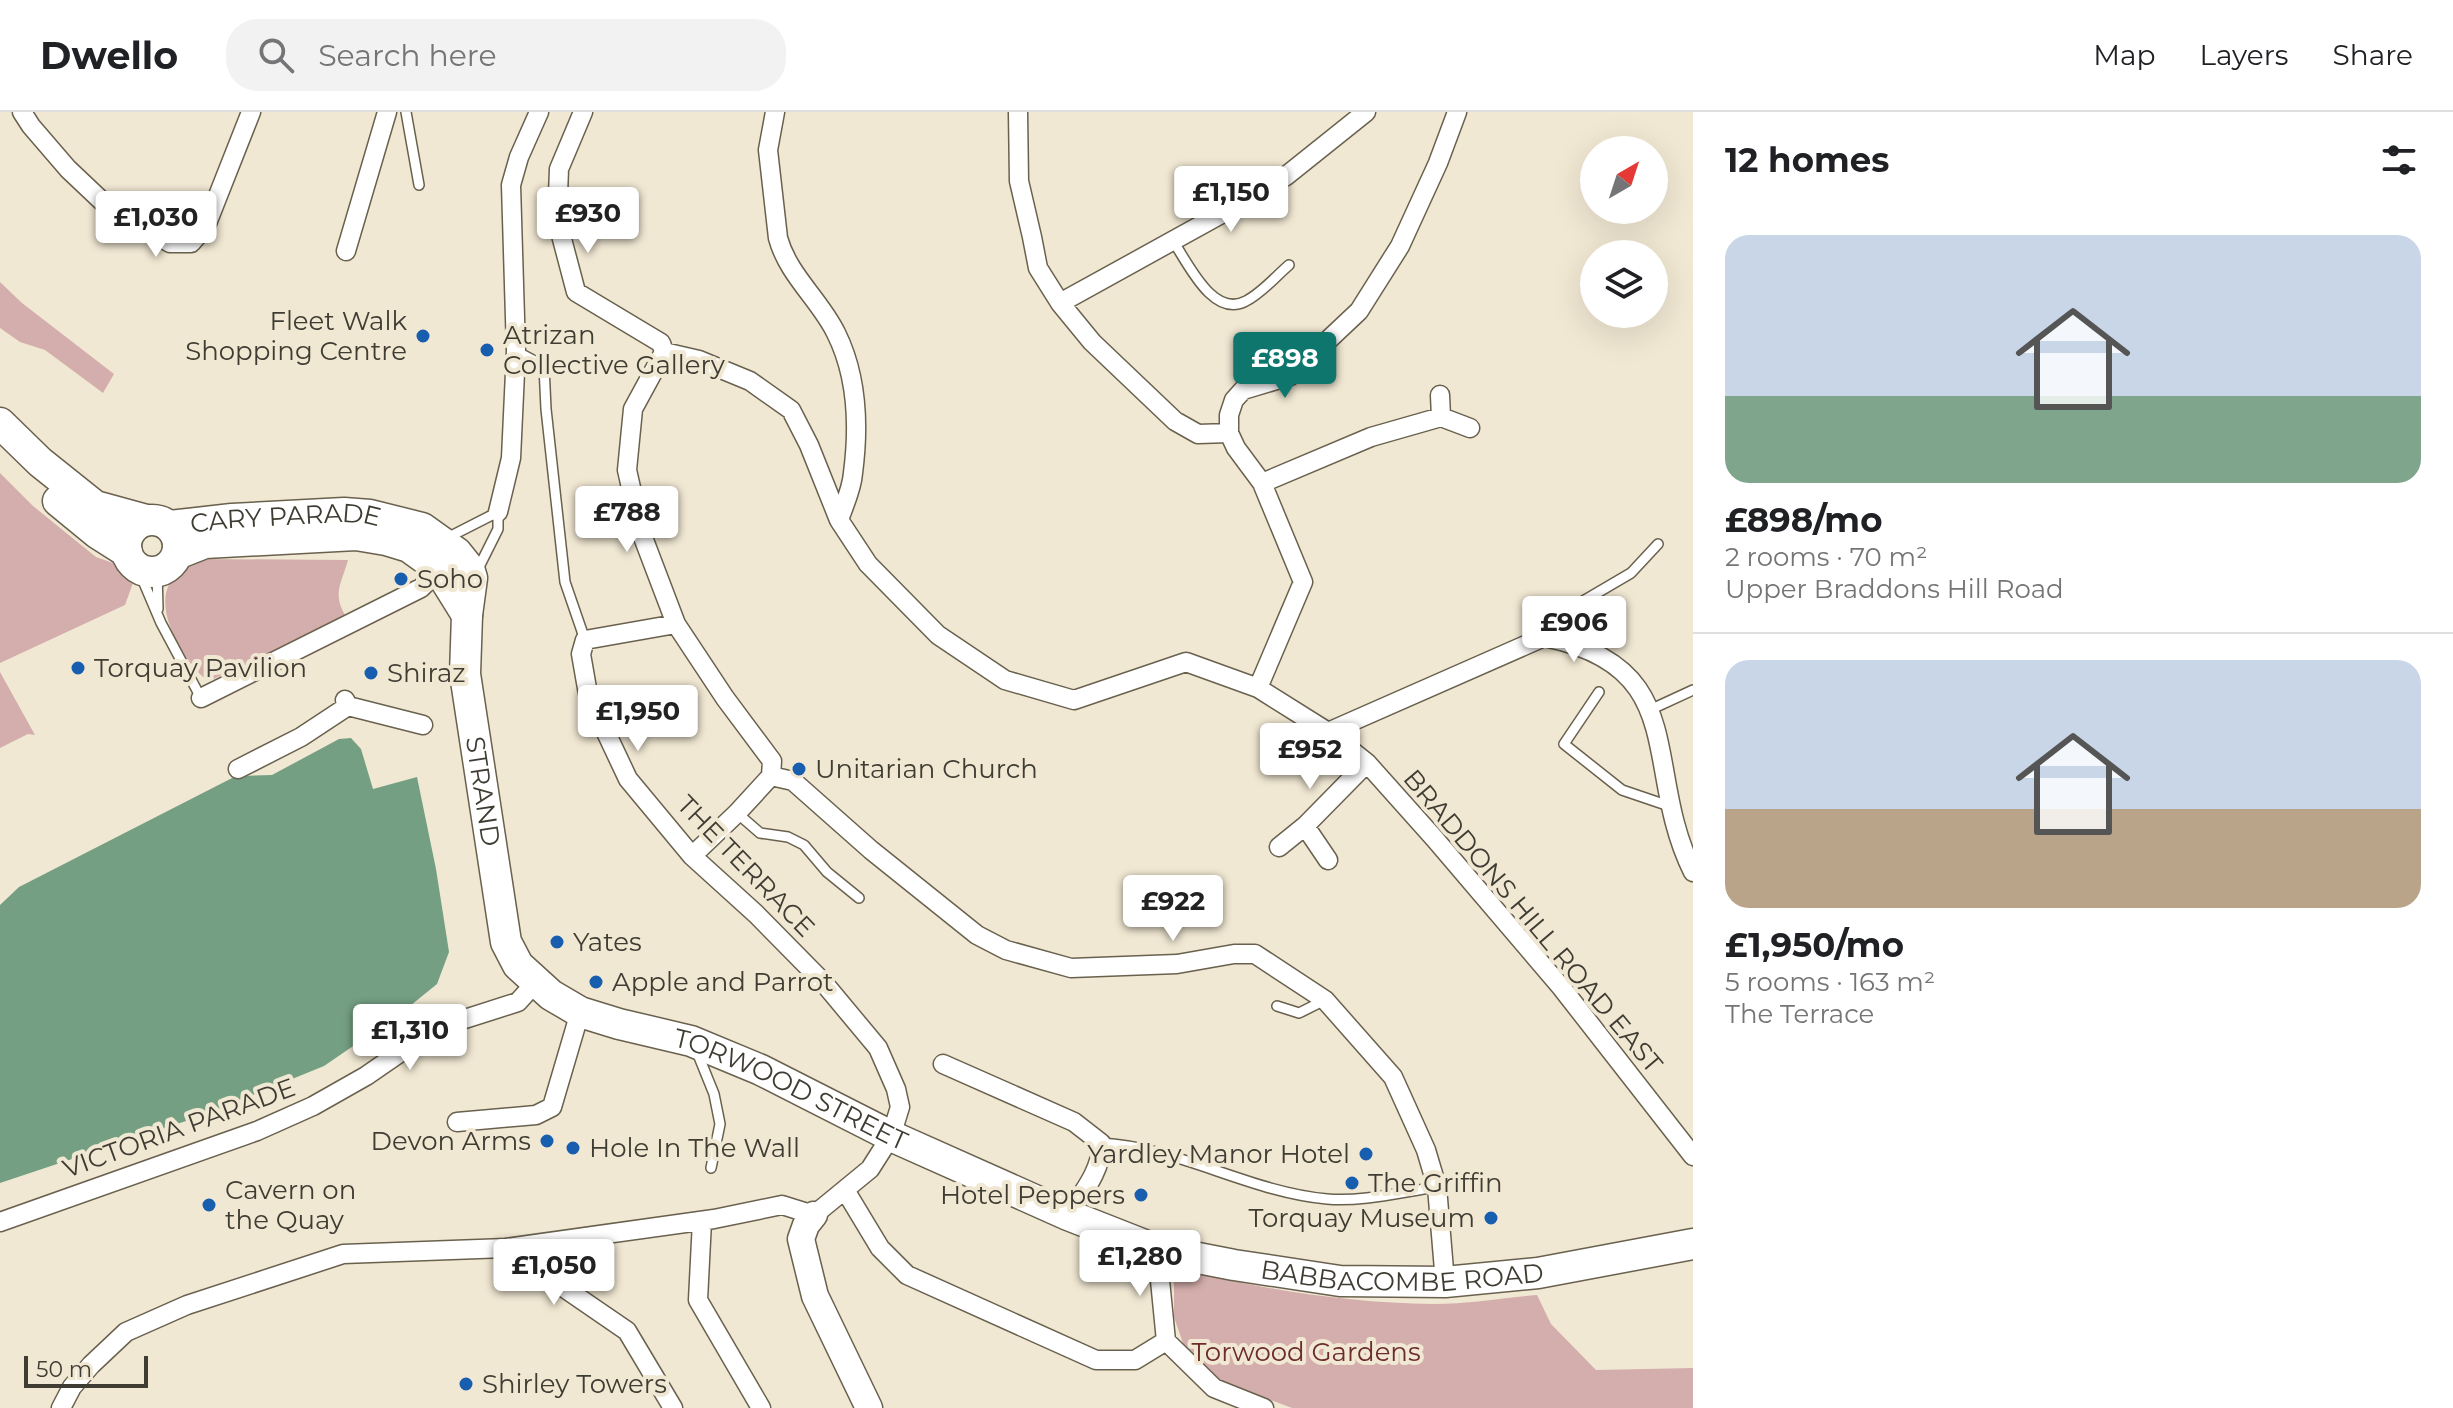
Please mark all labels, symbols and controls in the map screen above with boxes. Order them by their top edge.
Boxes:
search box [226,19,786,91]
text: Dwello [40,32,178,79]
icon: search [254,33,298,77]
text: Search here [318,37,497,74]
text: Map [2093,38,2156,72]
text: Layers [2200,38,2289,72]
text: Share [2333,38,2413,72]
north arrow [1580,136,1668,224]
map controls [1580,136,1668,328]
icon: filters [2377,138,2421,182]
text: 12 homes [1725,139,1889,181]
pin: £1,150 [1166,166,1296,234]
text: £1,150 [1192,176,1270,208]
pin: £930 [541,187,635,255]
pin: £1,030 [91,191,221,259]
text: £930 [555,197,621,229]
text: £1,030 [114,201,198,233]
button: layers [1580,240,1668,328]
icon: home [2001,287,2145,431]
place label: Fleet Walk Shopping Centre [185,305,407,367]
place label: Atrizan Collective Gallery [503,319,726,381]
marker: Fleet Walk Shopping Centre [414,327,432,345]
pin: £898 [1238,332,1332,400]
marker: Atrizan Collective Gallery [478,341,496,359]
text: £898 [1251,342,1319,374]
pin: £788 [580,486,674,554]
text: £788 [593,496,661,528]
street label: CARY PARADE [189,497,384,540]
text: £898/mo [1725,499,1882,541]
text: 2 rooms · 70 m² [1725,541,1927,573]
place label: Soho [417,563,483,595]
marker: Soho [392,570,410,588]
text: Upper Braddons Hill Road [1725,573,2064,605]
pin: £906 [1527,596,1621,664]
text: £906 [1540,606,1608,638]
place label: Torquay Pavilion [94,652,307,684]
place label: Shiraz [387,657,466,689]
marker: Torquay Pavilion [69,659,87,677]
marker: Shiraz [362,664,380,682]
pin: £1,950 [573,685,703,753]
text: £1,950 [596,695,680,727]
icon: home [2001,712,2145,856]
pin: £952 [1263,723,1357,791]
text: £952 [1278,733,1342,765]
street label: STRAND [459,734,507,849]
place label: Unitarian Church [815,753,1038,785]
marker: Unitarian Church [790,760,808,778]
street label: BRADDONS HILL ROAD EAST [1397,763,1669,1079]
street label: THE TERRACE [670,789,822,943]
pin: £922 [1126,875,1220,943]
text: £922 [1141,885,1205,917]
text: £1,950/mo [1725,924,1904,966]
place label: Yates [573,926,642,958]
marker: Yates [548,933,566,951]
place label: Apple and Parrot [612,966,834,998]
text: 5 rooms · 163 m² [1725,966,1935,998]
marker: Apple and Parrot [587,973,605,991]
text: The Terrace [1725,998,1874,1030]
pin: £1,310 [345,1004,475,1072]
text: £1,310 [371,1014,449,1046]
street label: TORWOOD STREET [671,1022,913,1157]
street label: VICTORIA PARADE [59,1071,299,1185]
place label: Devon Arms [371,1125,531,1157]
marker: Devon Arms [538,1132,556,1150]
place label: Hole In The Wall [589,1132,800,1164]
place label: Yardley Manor Hotel [1087,1138,1350,1170]
marker: Hole In The Wall [564,1139,582,1157]
marker: Yardley Manor Hotel [1357,1145,1375,1163]
place label: The Griffin [1368,1167,1503,1199]
place label: Cavern on the Quay [225,1174,356,1236]
marker: The Griffin [1343,1174,1361,1192]
place label: Hotel Peppers [940,1179,1125,1211]
marker: Hotel Peppers [1132,1186,1150,1204]
marker: Cavern on the Quay [200,1196,218,1214]
place label: Torquay Museum [1249,1202,1475,1234]
marker: Torquay Museum [1482,1209,1500,1227]
pin: £1,280 [1075,1230,1205,1298]
pin: £1,050 [489,1239,619,1307]
text: £1,280 [1097,1240,1183,1272]
text: £1,050 [511,1249,597,1281]
street label: BABBACOMBE ROAD [1258,1253,1545,1298]
park label: Torwood Gardens [1191,1336,1421,1368]
scale bar [24,1352,148,1388]
text: 50 m [36,1356,92,1383]
place label: Shirley Towers [482,1368,667,1400]
marker: Shirley Towers [457,1375,475,1393]

